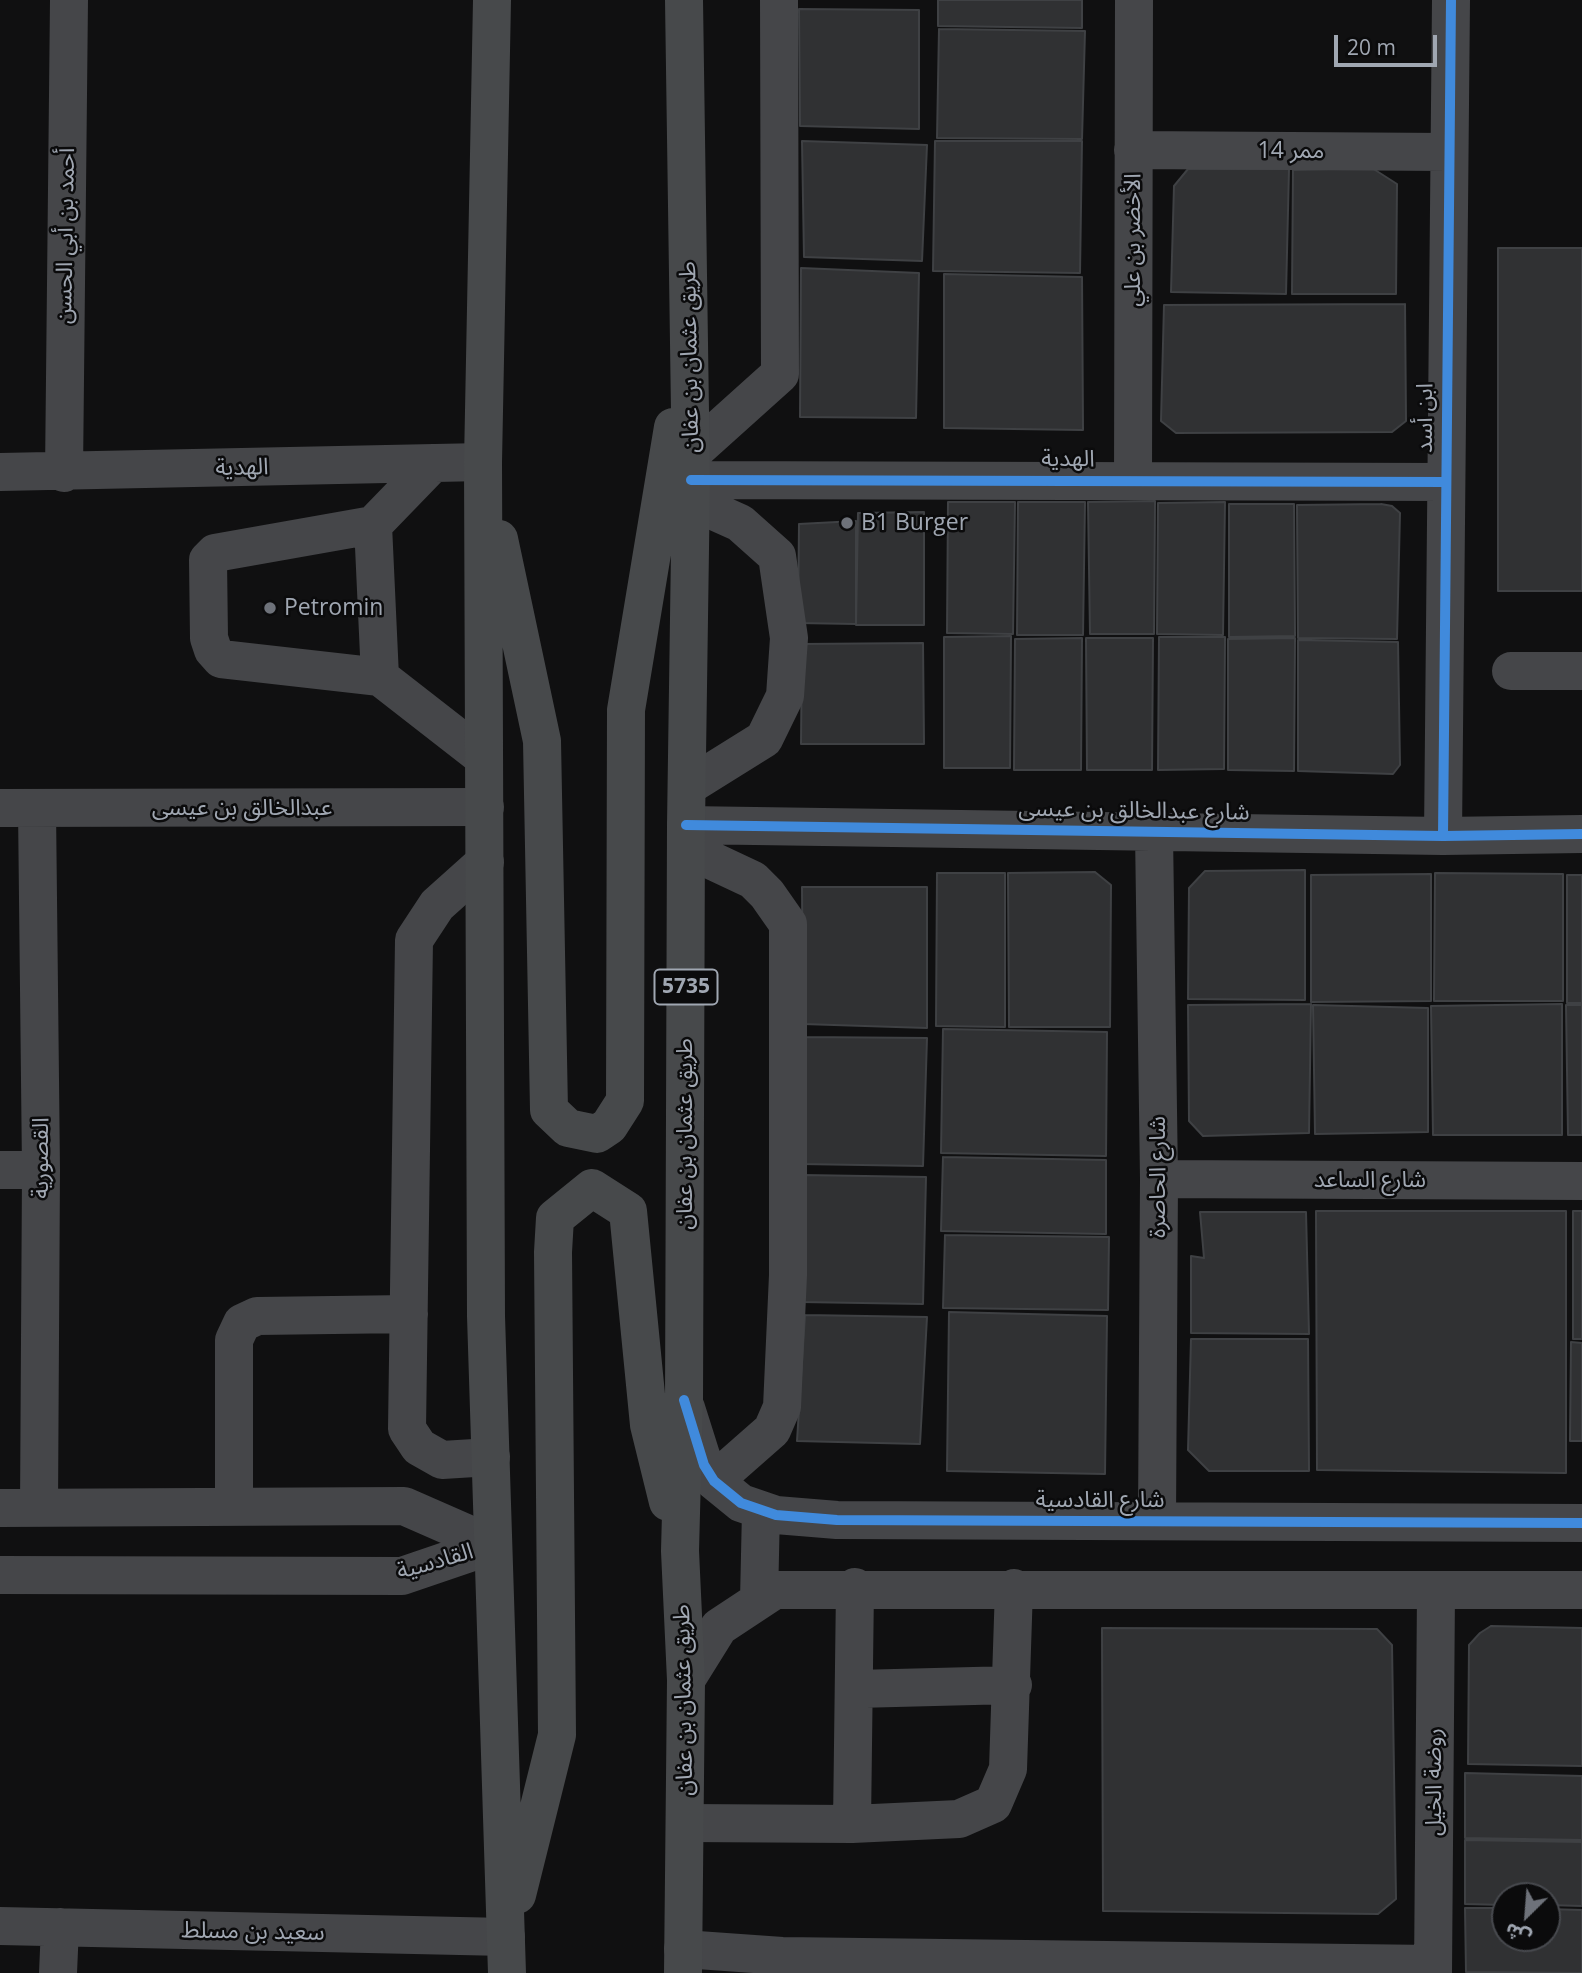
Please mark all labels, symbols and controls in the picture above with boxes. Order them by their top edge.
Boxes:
scale bar [1337,21,1440,65]
text: 20 m [1347,33,1396,61]
street label: ممر 14 [1258,137,1324,165]
street label: أحمد بن أبي الحسن [51,148,81,324]
street label: الأخضر بن علي [1119,173,1147,307]
street label: طريق عثمان بن عفان [675,261,705,453]
street label: ابن أسد [1411,383,1439,453]
street label: الهدية [1041,445,1095,473]
street label: الهدية [215,454,269,482]
place label: B1 Burger [861,509,968,537]
marker: B1 Burger [839,515,855,531]
place label: Petromin [284,594,383,622]
marker: Petromin [262,600,278,616]
street label: عبدالخالق بن عيسى [152,794,332,822]
street label: شارع عبدالخالق بن عيسى [1018,795,1250,827]
road number: 5735 [654,970,718,1004]
street label: طريق عثمان بن عفان [671,1038,699,1230]
street label: شارع الحاصرة [1144,1116,1172,1238]
street label: القصورية [27,1117,55,1199]
street label: شارع الساعد [1314,1166,1426,1194]
street label: شارع القادسية [1035,1486,1165,1514]
street label: القادسية [394,1538,476,1586]
street label: طريق عثمان بن عفان [669,1604,699,1796]
street label: روضة الخيل [1420,1728,1448,1836]
north arrow [1491,1882,1561,1952]
street label: سعيد بن مسلط [181,1917,325,1947]
text: ش [1501,1917,1535,1952]

